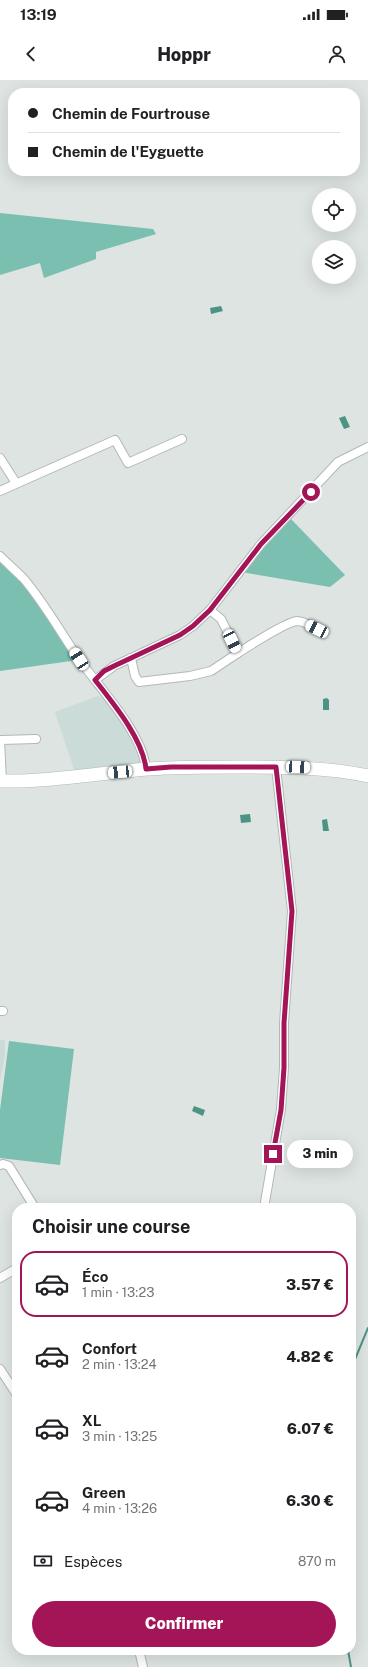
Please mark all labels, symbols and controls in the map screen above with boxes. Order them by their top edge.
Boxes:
text: 13:19 [20,6,57,23]
icon: back [20,43,42,65]
icon: person [326,43,348,65]
text: Hoppr [157,44,211,65]
text: Chemin de Fourtrouse [52,105,210,122]
text: Chemin de l'Eyguette [52,143,204,160]
map controls [312,188,356,284]
button: locate [312,188,356,232]
button: layers [312,240,356,284]
route start [302,483,320,501]
car [304,618,330,640]
car [221,628,243,654]
car [67,646,91,672]
car [286,760,310,774]
car [108,765,132,779]
callout: 3 min [287,1140,353,1168]
route end [264,1145,282,1163]
text: 3 min [303,1146,337,1161]
text: Choisir une course [32,1216,190,1237]
icon: car [34,1266,70,1302]
text: Éco [82,1268,108,1285]
text: 3.57 € [286,1276,334,1293]
text: 1 min · 13:23 [82,1285,154,1300]
icon: car [34,1338,70,1374]
text: Confort [82,1340,137,1357]
text: 4.82 € [286,1348,334,1365]
text: 2 min · 13:24 [82,1357,157,1372]
icon: car [34,1410,70,1446]
text: XL [82,1412,101,1429]
text: 6.07 € [287,1420,334,1437]
text: 3 min · 13:25 [82,1429,157,1444]
icon: car [34,1482,70,1518]
text: Green [82,1484,126,1501]
text: 6.30 € [286,1492,334,1509]
text: 4 min · 13:26 [82,1501,157,1516]
icon: cash [32,1550,54,1572]
text: Espèces [64,1553,122,1570]
text: 870 m [298,1554,336,1569]
button: Confirmer [32,1601,336,1647]

